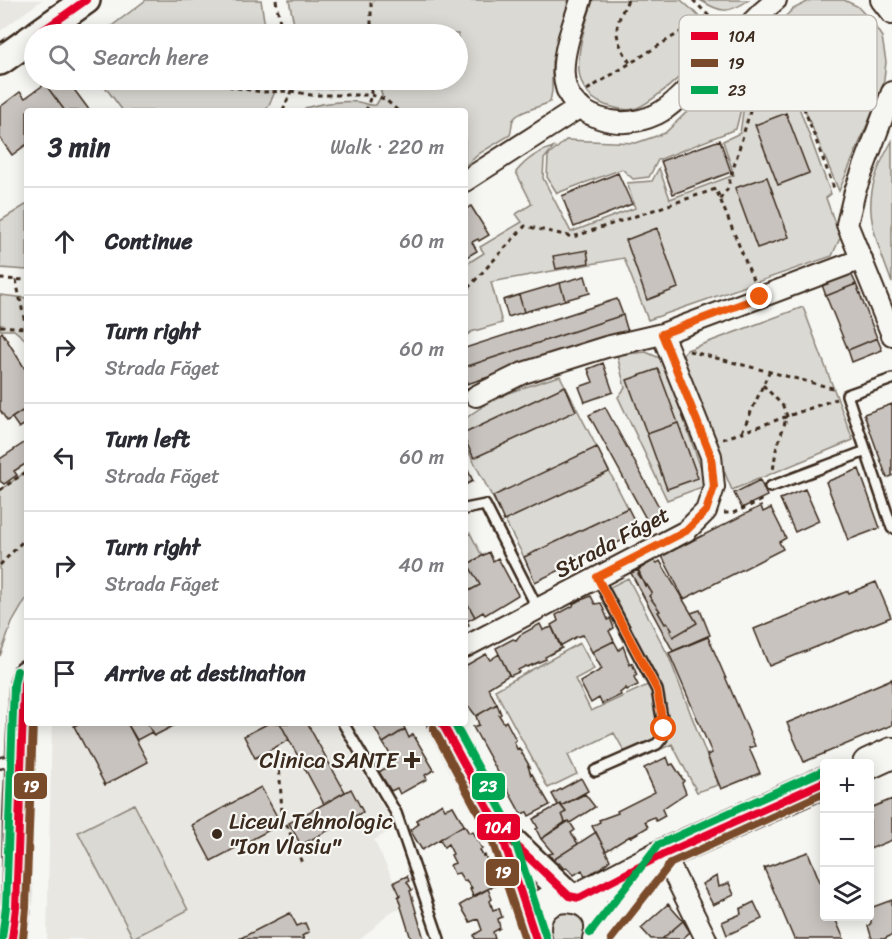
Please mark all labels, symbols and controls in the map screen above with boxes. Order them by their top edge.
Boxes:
legend [679,15,877,111]
text: 10A [728,22,755,51]
search box [24,24,468,90]
text: Search here [93,38,209,77]
icon: search [45,41,78,74]
text: 19 [728,49,745,78]
text: 23 [728,76,746,105]
text: 3 min [48,124,110,170]
text: Walk · 220 m [330,130,444,165]
text: Continue [105,222,193,261]
text: 60 m [399,224,444,259]
icon: ahead [48,225,81,258]
route end [746,283,772,309]
text: Turn right [105,312,200,351]
text: 60 m [399,332,444,367]
icon: right [48,333,81,366]
text: Strada Făget [105,351,220,386]
text: Turn left [105,420,190,459]
text: 60 m [399,440,444,475]
icon: left [48,441,81,474]
text: Strada Făget [105,459,220,494]
street label: Strada Făget [547,495,677,589]
text: Turn right [105,528,200,567]
text: 40 m [398,548,444,583]
icon: right [48,549,81,582]
text: Strada Făget [105,567,220,602]
text: Arrive at destination [105,654,306,693]
icon: arrive [48,657,81,690]
route start [650,715,676,741]
place label: Clinica SANTE [259,741,400,780]
marker: Clinica SANTE [403,751,421,769]
map controls [820,759,874,921]
button: + [820,759,874,813]
line badge: 19 [13,772,48,800]
text: 19 [23,772,40,801]
line badge: 23 [471,772,506,801]
text: 23 [478,772,497,801]
place label: Liceul Tehnologic "Ion Vlasiu" [229,802,393,866]
line badge: 10A [476,813,521,841]
text: 10A [484,813,512,842]
button: − [820,813,874,867]
marker: Liceul Tehnologic "Ion Vlasiu" [210,827,224,841]
line badge: 19 [485,858,520,887]
text: 19 [495,858,512,887]
button: layers [820,867,874,921]

